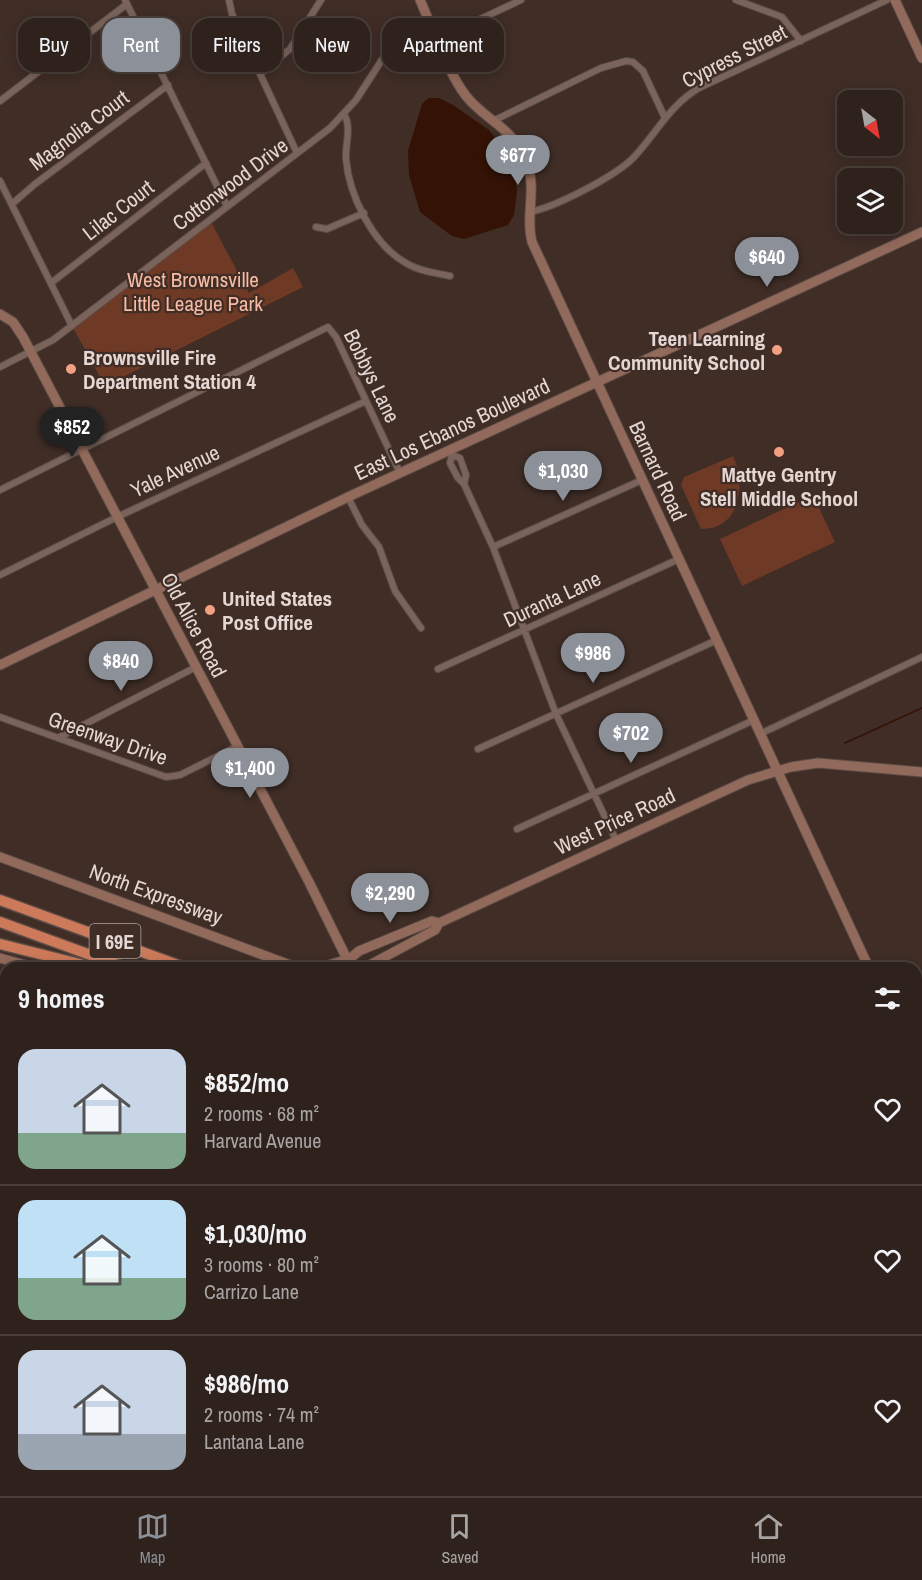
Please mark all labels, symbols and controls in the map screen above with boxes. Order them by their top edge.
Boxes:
street label: Cypress Street [677,17,792,95]
chip: Buy [18,18,90,72]
chip: Rent [102,18,180,72]
chip: Filters [192,18,282,72]
chip: New [294,18,370,72]
chip: Apartment [382,18,504,72]
street label: Magnolia Court [23,83,135,177]
north arrow [837,90,903,156]
map controls [837,90,903,234]
street label: Cottonwood Drive [166,131,294,237]
pin: $677 [482,135,554,186]
text: $677 [500,141,536,168]
button: layers [837,168,903,234]
street label: Lilac Court [76,173,160,247]
pin: $640 [731,237,803,288]
text: $640 [749,243,785,270]
park label: West Brownsville Little League Park [123,265,263,318]
street label: Bobbys Lane [337,324,407,428]
place label: Teen Learning Community School [608,324,765,377]
place label: Brownsville Fire Department Station 4 [83,343,257,396]
marker: Teen Learning Community School [770,343,784,357]
marker: Brownsville Fire Department Station 4 [64,362,78,376]
street label: East Los Ebanos Boulevard [350,371,554,487]
pin: $852 [36,407,108,458]
text: $852 [54,413,90,440]
street label: Barnard Road [622,416,694,526]
street label: Yale Avenue [126,438,224,504]
marker: Mattye Gentry Stell Middle School [772,445,786,459]
pin: $1,030 [514,451,612,502]
text: $1,030 [538,457,588,484]
place label: Mattye Gentry Stell Middle School [700,460,858,513]
street label: Duranta Lane [499,564,605,634]
street label: Old Alice Road [154,567,234,683]
place label: United States Post Office [222,584,332,637]
marker: United States Post Office [203,603,217,617]
pin: $986 [557,633,629,684]
text: $986 [575,639,611,666]
pin: $840 [85,641,157,692]
text: $840 [103,647,139,674]
street label: Greenway Drive [44,704,172,772]
pin: $702 [595,713,667,764]
text: $702 [613,719,649,746]
pin: $1,400 [201,748,299,799]
text: $1,400 [225,754,275,781]
street label: West Price Road [550,780,680,862]
street label: North Expressway [85,856,227,932]
pin: $2,290 [341,873,439,924]
text: $2,290 [365,879,415,906]
road number: I 69E [90,924,140,958]
text: 9 homes [18,981,105,1016]
icon: filters [871,982,904,1015]
text: $852/mo [204,1065,289,1100]
icon: home [66,1073,138,1145]
icon: heart [871,1093,904,1126]
text: 2 rooms · 68 m² [204,1100,319,1127]
text: Harvard Avenue [204,1127,321,1154]
text: $1,030/mo [204,1216,307,1251]
icon: home [66,1224,138,1296]
icon: heart [871,1244,904,1277]
text: 3 rooms · 80 m² [204,1251,319,1278]
text: Carrizo Lane [204,1278,299,1305]
text: $986/mo [204,1366,289,1401]
icon: home [66,1374,138,1446]
icon: heart [871,1394,904,1427]
text: 2 rooms · 74 m² [204,1401,319,1428]
text: Lantana Lane [204,1428,304,1455]
tab: Map [136,1510,169,1568]
tab: Saved [441,1510,479,1568]
tab: Home [751,1510,786,1568]

